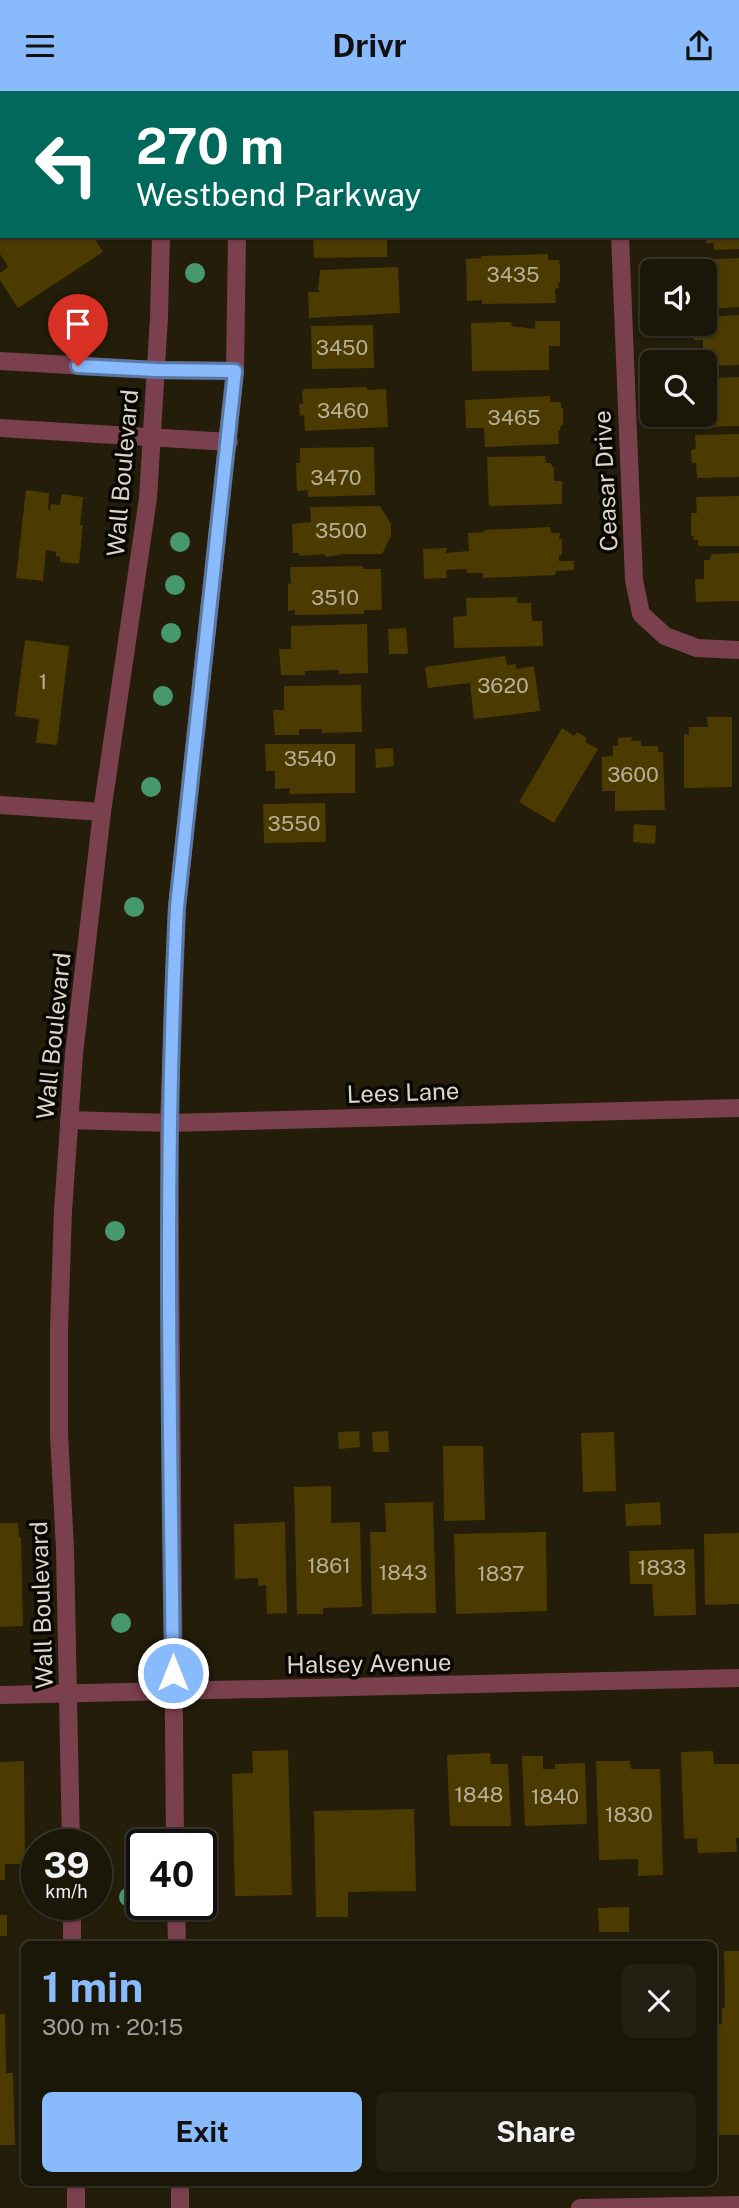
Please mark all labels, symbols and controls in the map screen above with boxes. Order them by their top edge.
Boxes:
icon: menu [21,27,59,65]
text: Drivr [332,27,407,64]
icon: share [680,27,718,65]
text: 270 m [136,117,284,175]
icon: left [21,119,112,210]
text: Westbend Parkway [136,176,421,213]
map controls [640,259,717,427]
button: sound [640,259,717,336]
house number: 3435 [486,262,540,287]
pin [48,294,108,366]
icon: arrive [59,305,97,343]
house number: 3450 [316,335,368,360]
button: search [640,350,717,427]
street label: Wall Boulevard [101,388,143,558]
house number: 3460 [317,398,369,423]
house number: 3465 [488,405,540,430]
street label: Ceasar Drive [587,410,623,552]
house number: 3470 [310,465,362,490]
house number: 3500 [315,518,367,543]
house number: 3510 [311,585,359,610]
house number: 1 [39,669,47,694]
house number: 3620 [477,673,529,698]
house number: 3540 [284,746,336,771]
house number: 3600 [607,762,659,787]
house number: 3550 [268,811,320,836]
street label: Wall Boulevard [30,951,76,1121]
street label: Lees Lane [346,1076,460,1108]
street label: Wall Boulevard [24,1521,58,1689]
house number: 1861 [307,1553,351,1578]
house number: 1833 [638,1555,686,1580]
house number: 1843 [379,1560,427,1585]
house number: 1837 [477,1561,525,1586]
position arrow [136,1636,210,1710]
street label: Halsey Avenue [286,1648,452,1678]
house number: 1848 [455,1782,503,1807]
house number: 1840 [531,1784,579,1809]
house number: 1830 [605,1802,653,1827]
speed limit sign: 40 [126,1829,217,1920]
text: 39 [43,1845,90,1886]
text: km/h [45,1881,88,1902]
text: 1 min [42,1962,143,2011]
button: close [622,1964,696,2038]
text: 300 m · 20:15 [42,2013,183,2040]
button: Exit [42,2092,362,2172]
button: Share [376,2092,696,2172]

